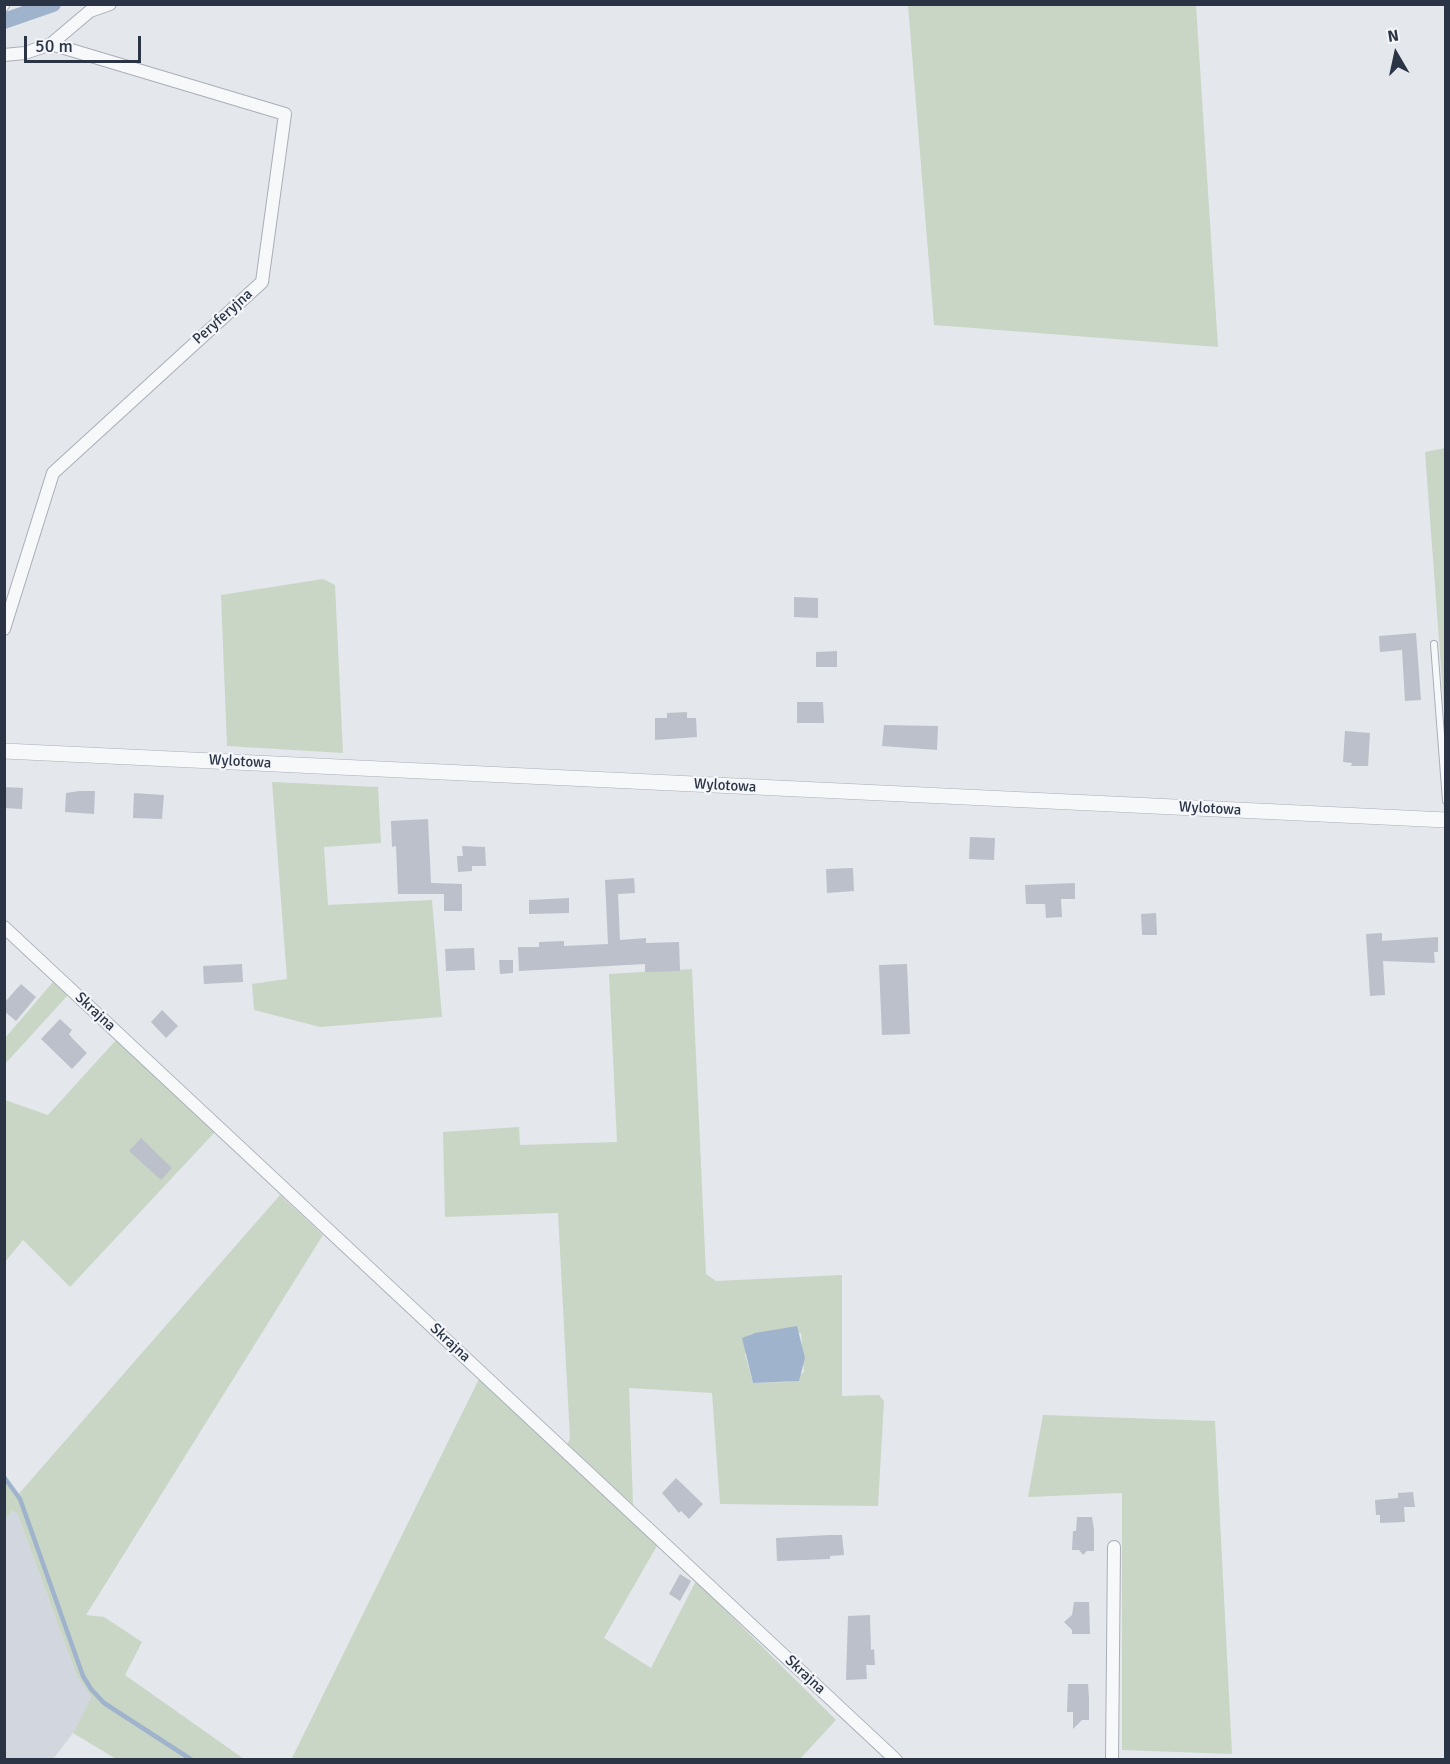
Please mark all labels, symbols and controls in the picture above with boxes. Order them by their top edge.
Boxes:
scale bar [27,24,144,62]
north arrow [1366,24,1426,84]
text: N [1386,25,1400,47]
text: 50 m [35,35,73,57]
street label: Peryferyjna [189,286,257,348]
street label: Wylotowa [208,751,272,773]
street label: Wylotowa [693,775,757,797]
street label: Wylotowa [1178,798,1242,820]
street label: Skrajna [71,989,119,1035]
street label: Skrajna [426,1320,474,1366]
street label: Skrajna [781,1652,829,1698]

